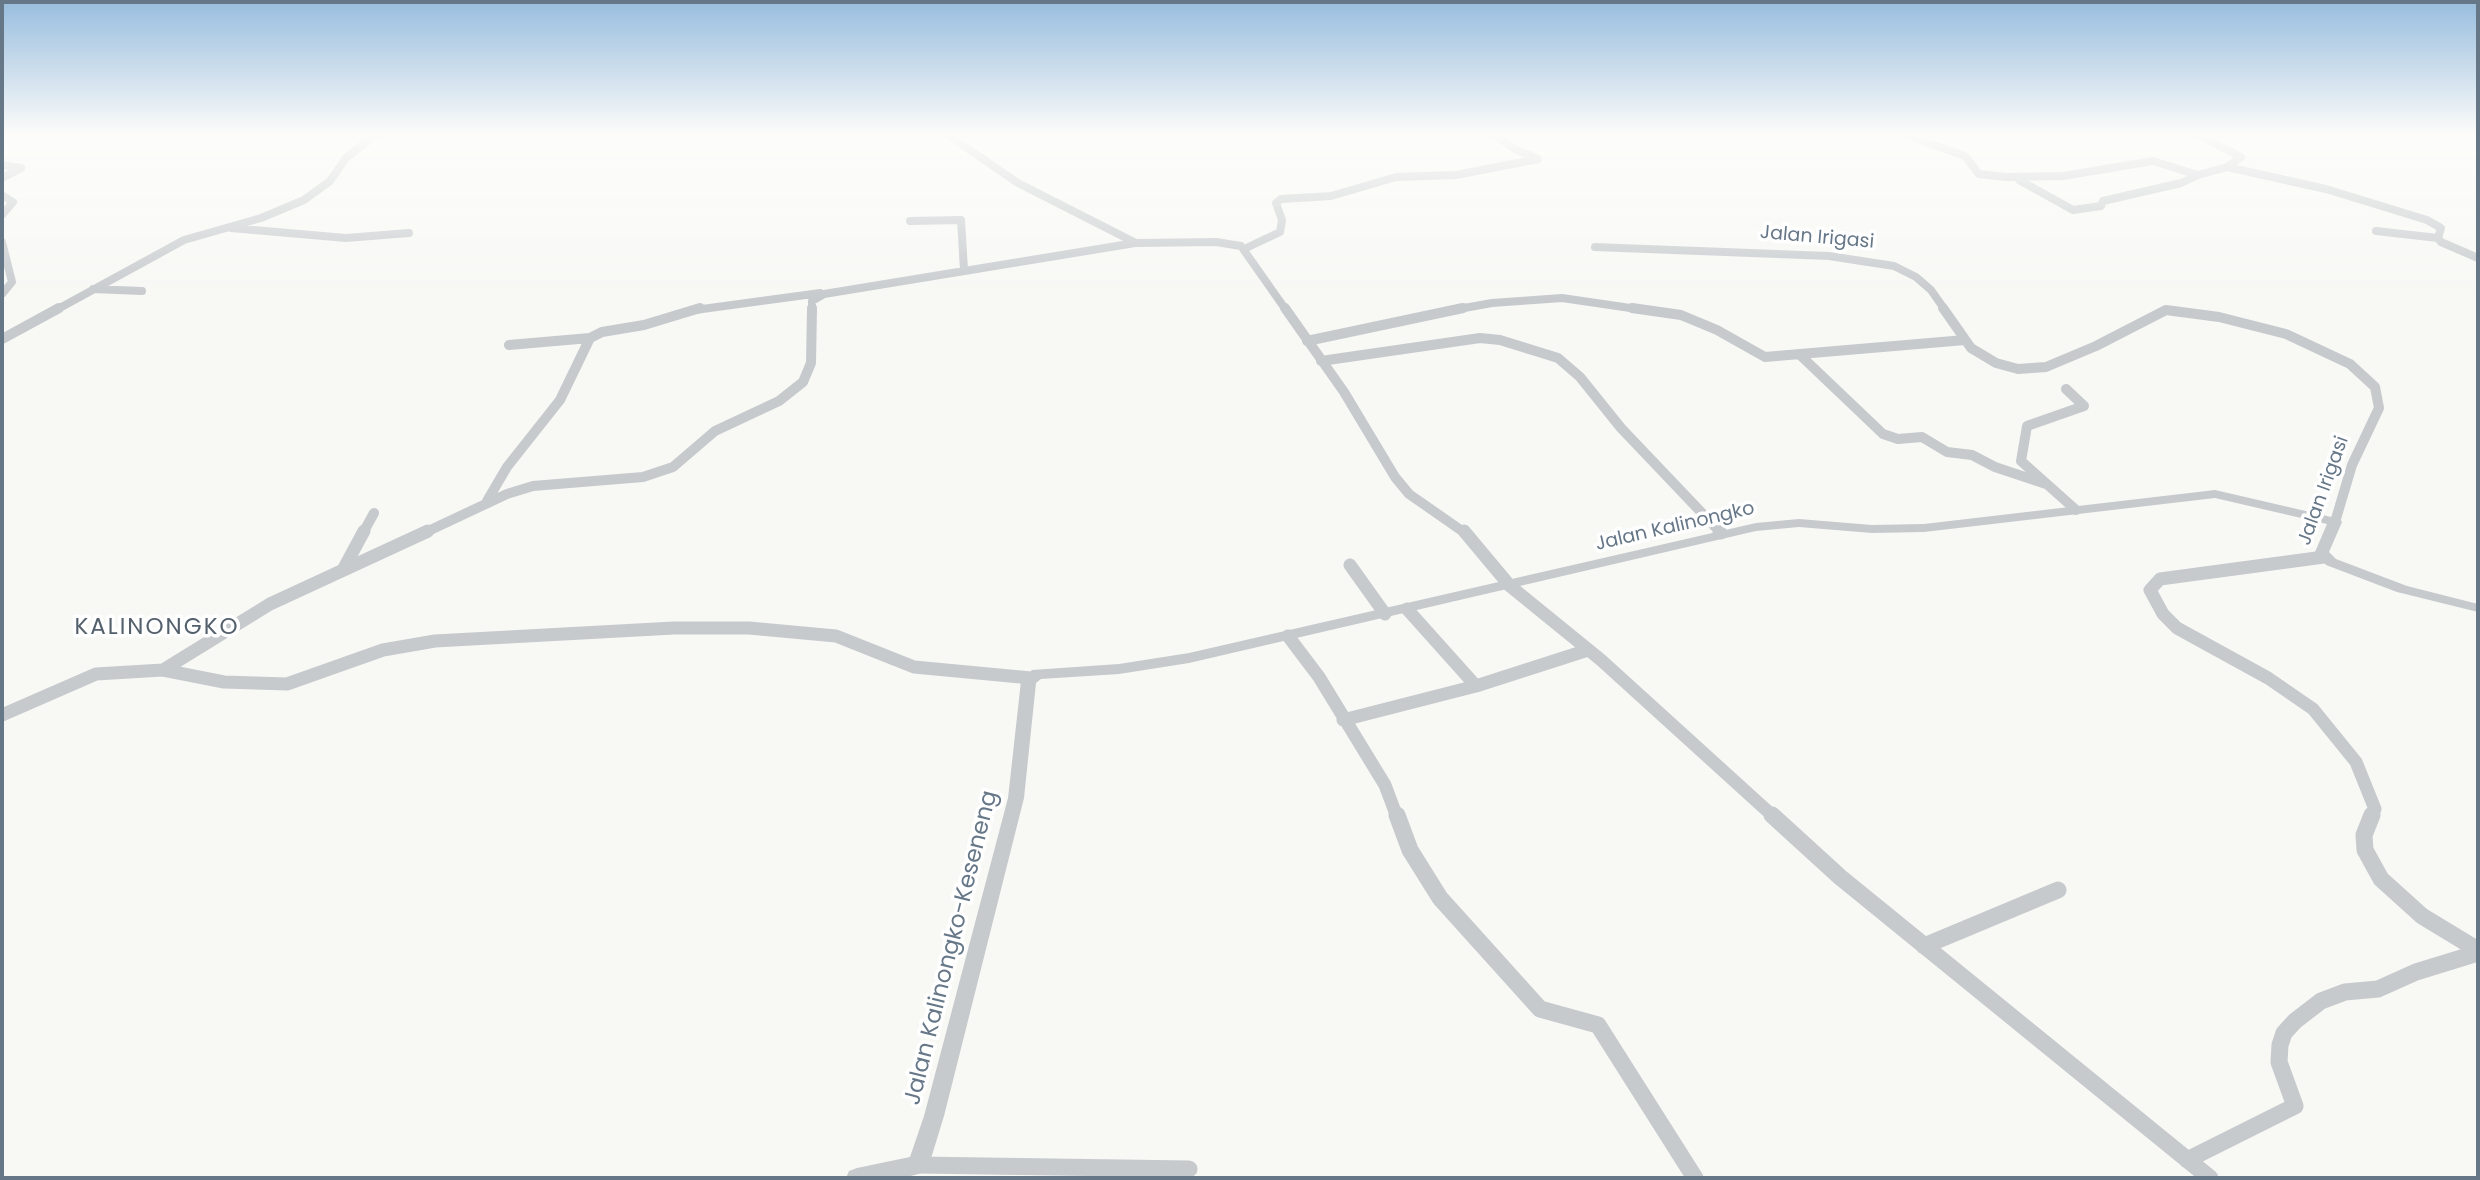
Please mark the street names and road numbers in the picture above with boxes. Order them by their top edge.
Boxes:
street label: Jalan Irigasi [1759,222,1875,254]
street label: Jalan Irigasi [2294,433,2354,549]
street label: Jalan Kalinongko [1593,498,1757,556]
street label: Jalan Kalinongko-Keseneng [900,788,1004,1108]

